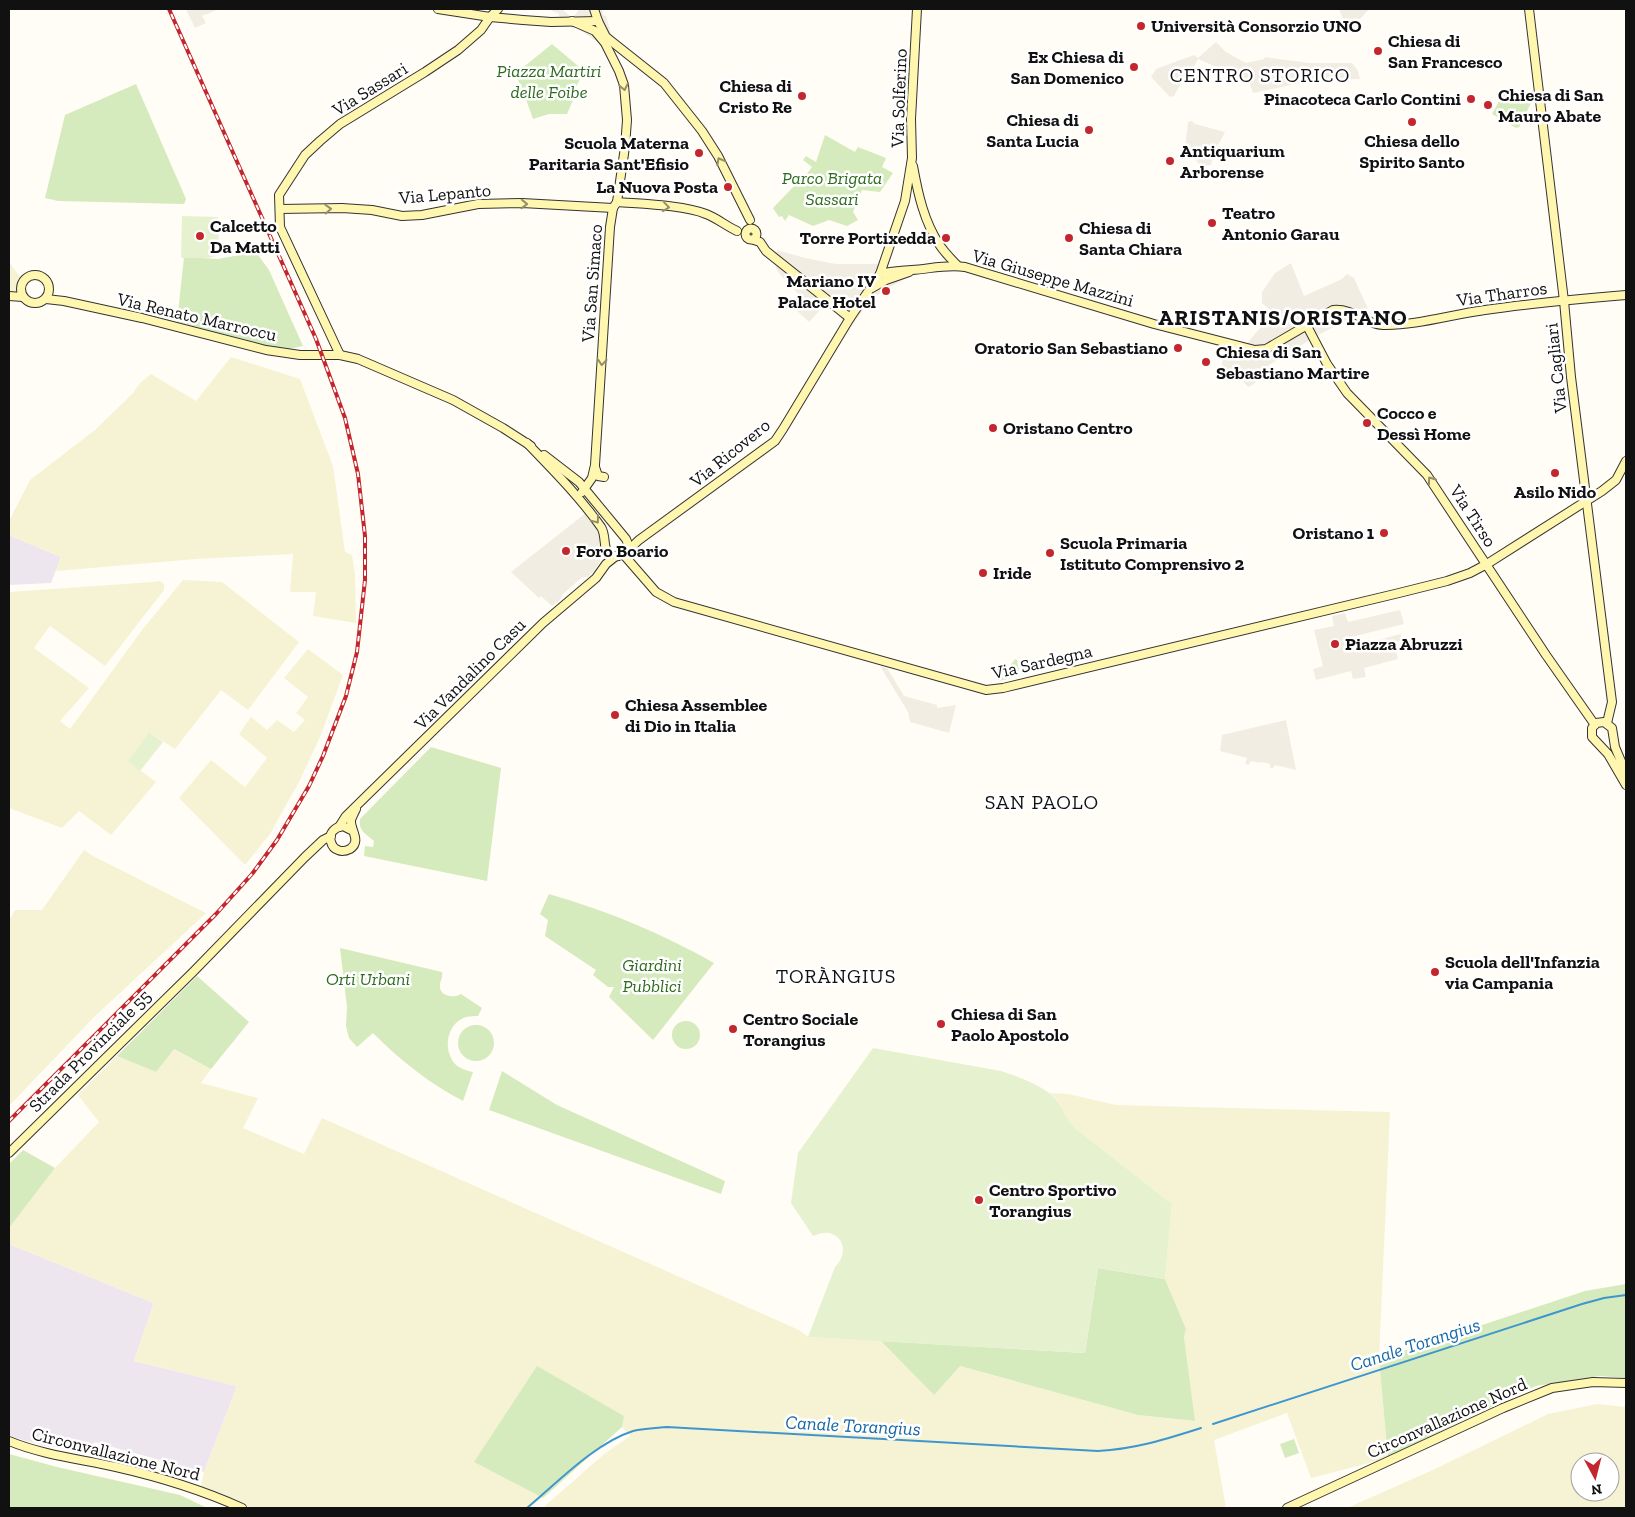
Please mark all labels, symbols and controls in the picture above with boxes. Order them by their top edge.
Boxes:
place label: Università Consorzio UNO [1151,15,1362,37]
marker: Università Consorzio UNO [1135,20,1147,32]
place label: Chiesa di San Francesco [1388,30,1503,73]
marker: Chiesa di San Francesco [1372,45,1384,57]
place label: Ex Chiesa di San Domenico [1010,46,1125,89]
street label: Via Solferino [886,48,912,149]
street label: Via Sassari [327,57,412,121]
park label: Piazza Martiri delle Foibe [497,60,601,103]
marker: Ex Chiesa di San Domenico [1128,61,1140,73]
district label: CENTRO STORICO [1170,63,1350,87]
place label: Chiesa di Cristo Re [719,75,793,118]
one-way arrow [618,83,628,92]
place label: Chiesa di San Mauro Abate [1498,84,1604,127]
place label: Pinacoteca Carlo Contini [1264,88,1462,110]
marker: Chiesa di Cristo Re [796,90,808,102]
marker: Pinacoteca Carlo Contini [1465,93,1477,105]
marker: Chiesa di San Mauro Abate [1482,99,1494,111]
place label: Chiesa di Santa Lucia [986,109,1080,152]
marker: Chiesa dello Spirito Santo [1406,116,1418,128]
marker: Chiesa di Santa Lucia [1083,124,1095,136]
place label: Chiesa dello Spirito Santo [1359,130,1465,173]
place label: Scuola Materna Paritaria Sant'Efisio [529,132,690,175]
place label: Antiquarium Arborense [1180,140,1285,183]
marker: Scuola Materna Paritaria Sant'Efisio [693,147,705,159]
marker: Antiquarium Arborense [1164,155,1176,167]
one-way arrow [716,157,726,166]
park label: Parco Brigata Sassari [782,167,882,210]
place label: La Nuova Posta [596,176,718,198]
street label: Via Lepanto [397,179,492,209]
marker: La Nuova Posta [722,181,734,193]
one-way arrow [520,198,528,209]
one-way arrow [662,201,670,212]
place label: Teatro Antonio Garau [1222,202,1340,245]
one-way arrow [325,203,333,214]
place label: Calcetto Da Matti [210,215,281,258]
place label: Chiesa di Santa Chiara [1079,217,1182,260]
marker: Teatro Antonio Garau [1206,217,1218,229]
street label: Via San Simaco [577,223,607,344]
place label: Torre Portixedda [800,227,936,249]
marker: Calcetto Da Matti [194,230,206,242]
marker: Torre Portixedda [940,232,952,244]
marker: Chiesa di Santa Chiara [1063,232,1075,244]
street label: Via Giuseppe Mazzini [969,244,1136,312]
place label: Mariano IV Palace Hotel [778,270,877,313]
street label: Via Tharros [1454,277,1549,311]
marker: Mariano IV Palace Hotel [880,285,892,297]
street label: Via Renato Marroccu [114,288,279,346]
district label: ARISTANIS/ORISTANO [1158,304,1408,331]
street label: Via Cagliari [1540,322,1572,415]
place label: Oratorio San Sebastiano [975,337,1169,359]
place label: Chiesa di San Sebastiano Martire [1216,341,1370,384]
marker: Oratorio San Sebastiano [1172,342,1184,354]
marker: Chiesa di San Sebastiano Martire [1200,356,1212,368]
one-way arrow [596,358,607,366]
place label: Cocco e Dessì Home [1377,402,1471,445]
street label: Via Ricovero [685,414,774,493]
place label: Oristano Centro [1003,417,1133,439]
marker: Cocco e Dessì Home [1361,417,1373,429]
marker: Oristano Centro [987,422,999,434]
marker: Asilo Nido [1549,467,1561,479]
one-way arrow [1428,477,1436,486]
street label: Via Tirso [1444,480,1501,551]
place label: Asilo Nido [1514,481,1597,503]
one-way arrow [590,514,599,524]
place label: Oristano 1 [1293,522,1374,544]
marker: Oristano 1 [1378,527,1390,539]
place label: Scuola Primaria Istituto Comprensivo 2 [1060,532,1244,575]
place label: Foro Boario [576,540,669,562]
marker: Foro Boario [560,545,572,557]
marker: Scuola Primaria Istituto Comprensivo 2 [1044,547,1056,559]
place label: Iride [993,562,1032,584]
marker: Iride [977,567,989,579]
street label: Via Vandalino Casu [409,614,530,735]
place label: Piazza Abruzzi [1345,633,1463,655]
marker: Piazza Abruzzi [1329,638,1341,650]
street label: Via Sardegna [989,640,1095,684]
place label: Chiesa Assemblee di Dio in Italia [625,694,767,737]
marker: Chiesa Assemblee di Dio in Italia [609,709,621,721]
district label: SAN PAOLO [985,790,1099,814]
place label: Scuola dell'Infanzia via Campania [1445,951,1600,994]
park label: Giardini Pubblici [622,954,682,997]
district label: TORÀNGIUS [776,964,896,988]
marker: Scuola dell'Infanzia via Campania [1429,966,1441,978]
park label: Orti Urbani [326,968,410,990]
street label: Strada Provinciale 55 [24,985,156,1117]
place label: Chiesa di San Paolo Apostolo [951,1003,1069,1046]
place label: Centro Sociale Torangius [743,1008,858,1051]
marker: Chiesa di San Paolo Apostolo [935,1018,947,1030]
marker: Centro Sociale Torangius [727,1023,739,1035]
place label: Centro Sportivo Torangius [989,1179,1117,1222]
marker: Centro Sportivo Torangius [973,1194,985,1206]
water label: Canale Torangius [1347,1313,1483,1376]
street label: Circonvallazione Nord [1364,1373,1531,1463]
water label: Canale Torangius [785,1410,921,1441]
street label: Circonvallazione Nord [29,1422,203,1486]
north arrow [1570,1452,1620,1502]
text: N [1590,1480,1603,1499]

